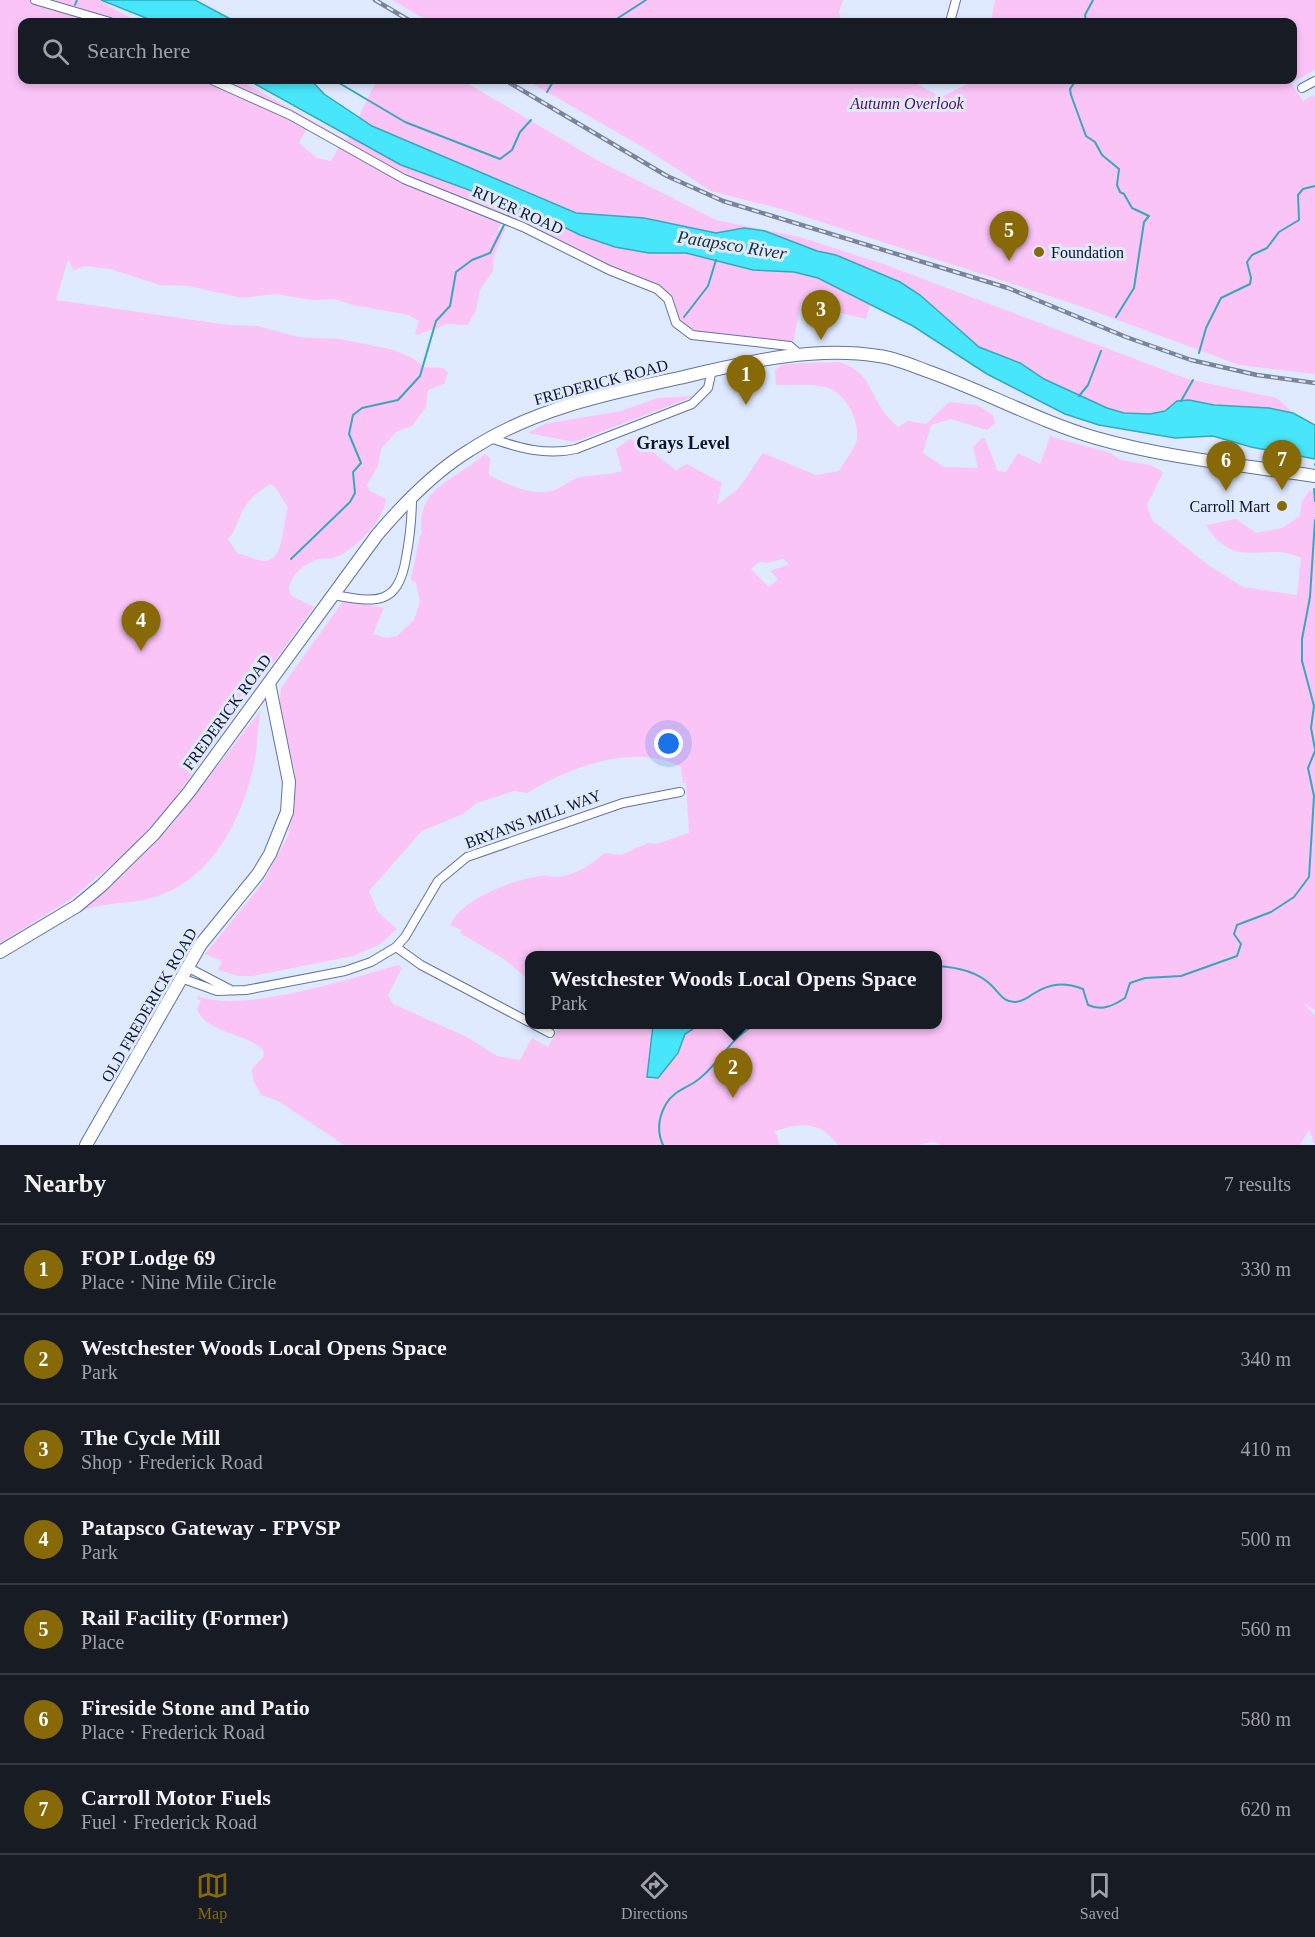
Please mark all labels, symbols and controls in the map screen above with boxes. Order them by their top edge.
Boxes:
search box [18,18,1297,84]
icon: search [39,35,72,68]
text: Search here [87,38,190,63]
park label: Autumn Overlook [849,95,965,112]
street label: RIVER ROAD [470,182,566,238]
pin: 5 [990,212,1028,261]
water label: Patapsco River [675,226,789,264]
place label: Foundation [1051,244,1124,261]
marker: Foundation [1032,245,1046,259]
pin: 3 [802,290,840,340]
street label: FREDERICK ROAD [532,356,670,408]
pin: 1 [726,356,766,405]
district label: Grays Level [636,433,730,453]
pin: 7 [1262,440,1302,490]
pin: 6 [1206,442,1246,491]
place label: Carroll Mart [1190,498,1271,515]
marker: Carroll Mart [1275,499,1289,513]
pin: 4 [122,602,160,651]
street label: FREDERICK ROAD [179,651,275,773]
your location [654,729,683,758]
street label: BRYANS MILL WAY [463,786,604,852]
street label: OLD FREDERICK ROAD [98,925,200,1085]
popup [525,951,942,1029]
text: Westchester Woods Local Opens Space [551,966,916,991]
text: Park [551,992,587,1014]
pin: 2 [714,1048,752,1098]
text: Nearby [24,1169,106,1198]
text: 7 results [1224,1173,1291,1195]
text: FOP Lodge 69 [81,1245,215,1270]
text: 1 [39,1258,49,1280]
text: 330 m [1240,1258,1291,1280]
text: Place · Nine Mile Circle [81,1271,277,1293]
text: Westchester Woods Local Opens Space [81,1335,447,1360]
text: 2 [39,1348,49,1370]
text: 340 m [1240,1348,1291,1370]
text: Park [81,1361,118,1383]
text: The Cycle Mill [81,1425,220,1450]
text: 3 [39,1438,49,1460]
text: 410 m [1240,1438,1291,1460]
text: Shop · Frederick Road [81,1451,263,1473]
text: Patapsco Gateway - FPVSP [81,1515,341,1540]
text: 4 [39,1528,49,1550]
text: 500 m [1240,1528,1291,1550]
text: Park [81,1541,118,1563]
text: Rail Facility (Former) [81,1605,289,1630]
text: 5 [39,1618,49,1640]
text: 560 m [1240,1618,1291,1640]
text: Place [81,1631,124,1653]
text: Fireside Stone and Patio [81,1695,310,1720]
text: 6 [39,1708,49,1730]
text: 580 m [1240,1708,1291,1730]
text: Place · Frederick Road [81,1721,265,1743]
text: Carroll Motor Fuels [81,1785,271,1810]
text: 7 [39,1798,49,1820]
text: 620 m [1240,1798,1291,1820]
text: Fuel · Frederick Road [81,1811,257,1833]
tab: Map [196,1869,229,1923]
tab: Directions [621,1869,688,1923]
tab: Saved [1080,1869,1119,1923]

